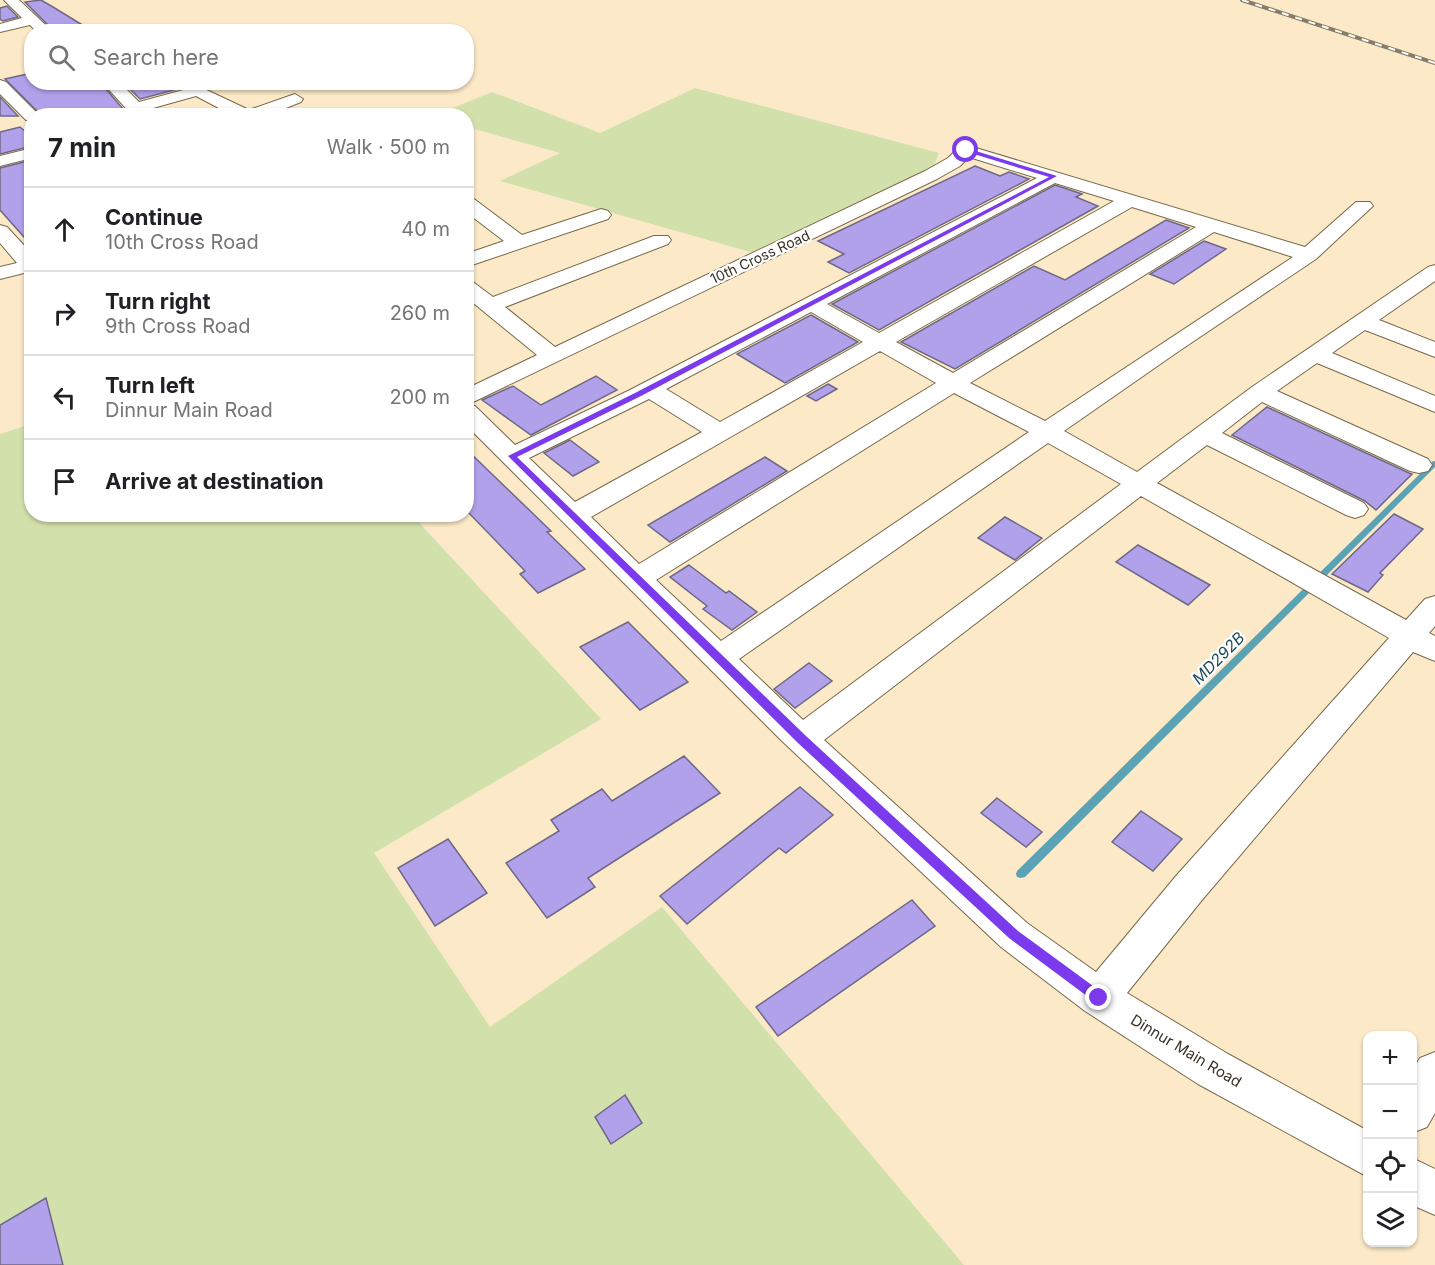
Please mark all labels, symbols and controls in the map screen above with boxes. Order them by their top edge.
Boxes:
search box [24,24,474,90]
icon: search [45,41,78,74]
text: Search here [93,44,219,70]
text: 7 min [48,132,116,163]
text: Walk · 500 m [327,135,450,159]
route start [952,136,978,162]
text: Continue [105,204,203,230]
icon: ahead [48,213,81,246]
text: 40 m [401,217,450,241]
street label: 10th Cross Road [707,226,812,287]
text: 10th Cross Road [105,230,259,254]
text: Turn right [105,288,211,314]
icon: right [48,297,81,330]
text: 260 m [390,301,450,325]
text: 9th Cross Road [105,314,250,338]
text: Turn left [105,372,195,398]
icon: left [48,381,81,414]
text: 200 m [389,385,450,409]
text: Dinnur Main Road [105,398,273,422]
icon: arrive [48,465,81,498]
text: Arrive at destination [105,468,324,494]
water label: MD292B [1188,627,1249,688]
route end [1085,984,1111,1010]
street label: Dinnur Main Road [1127,1010,1245,1091]
map controls [1363,1031,1417,1247]
button: + [1363,1031,1417,1085]
button: − [1363,1085,1417,1139]
button: locate [1363,1139,1417,1193]
button: layers [1363,1193,1417,1247]

